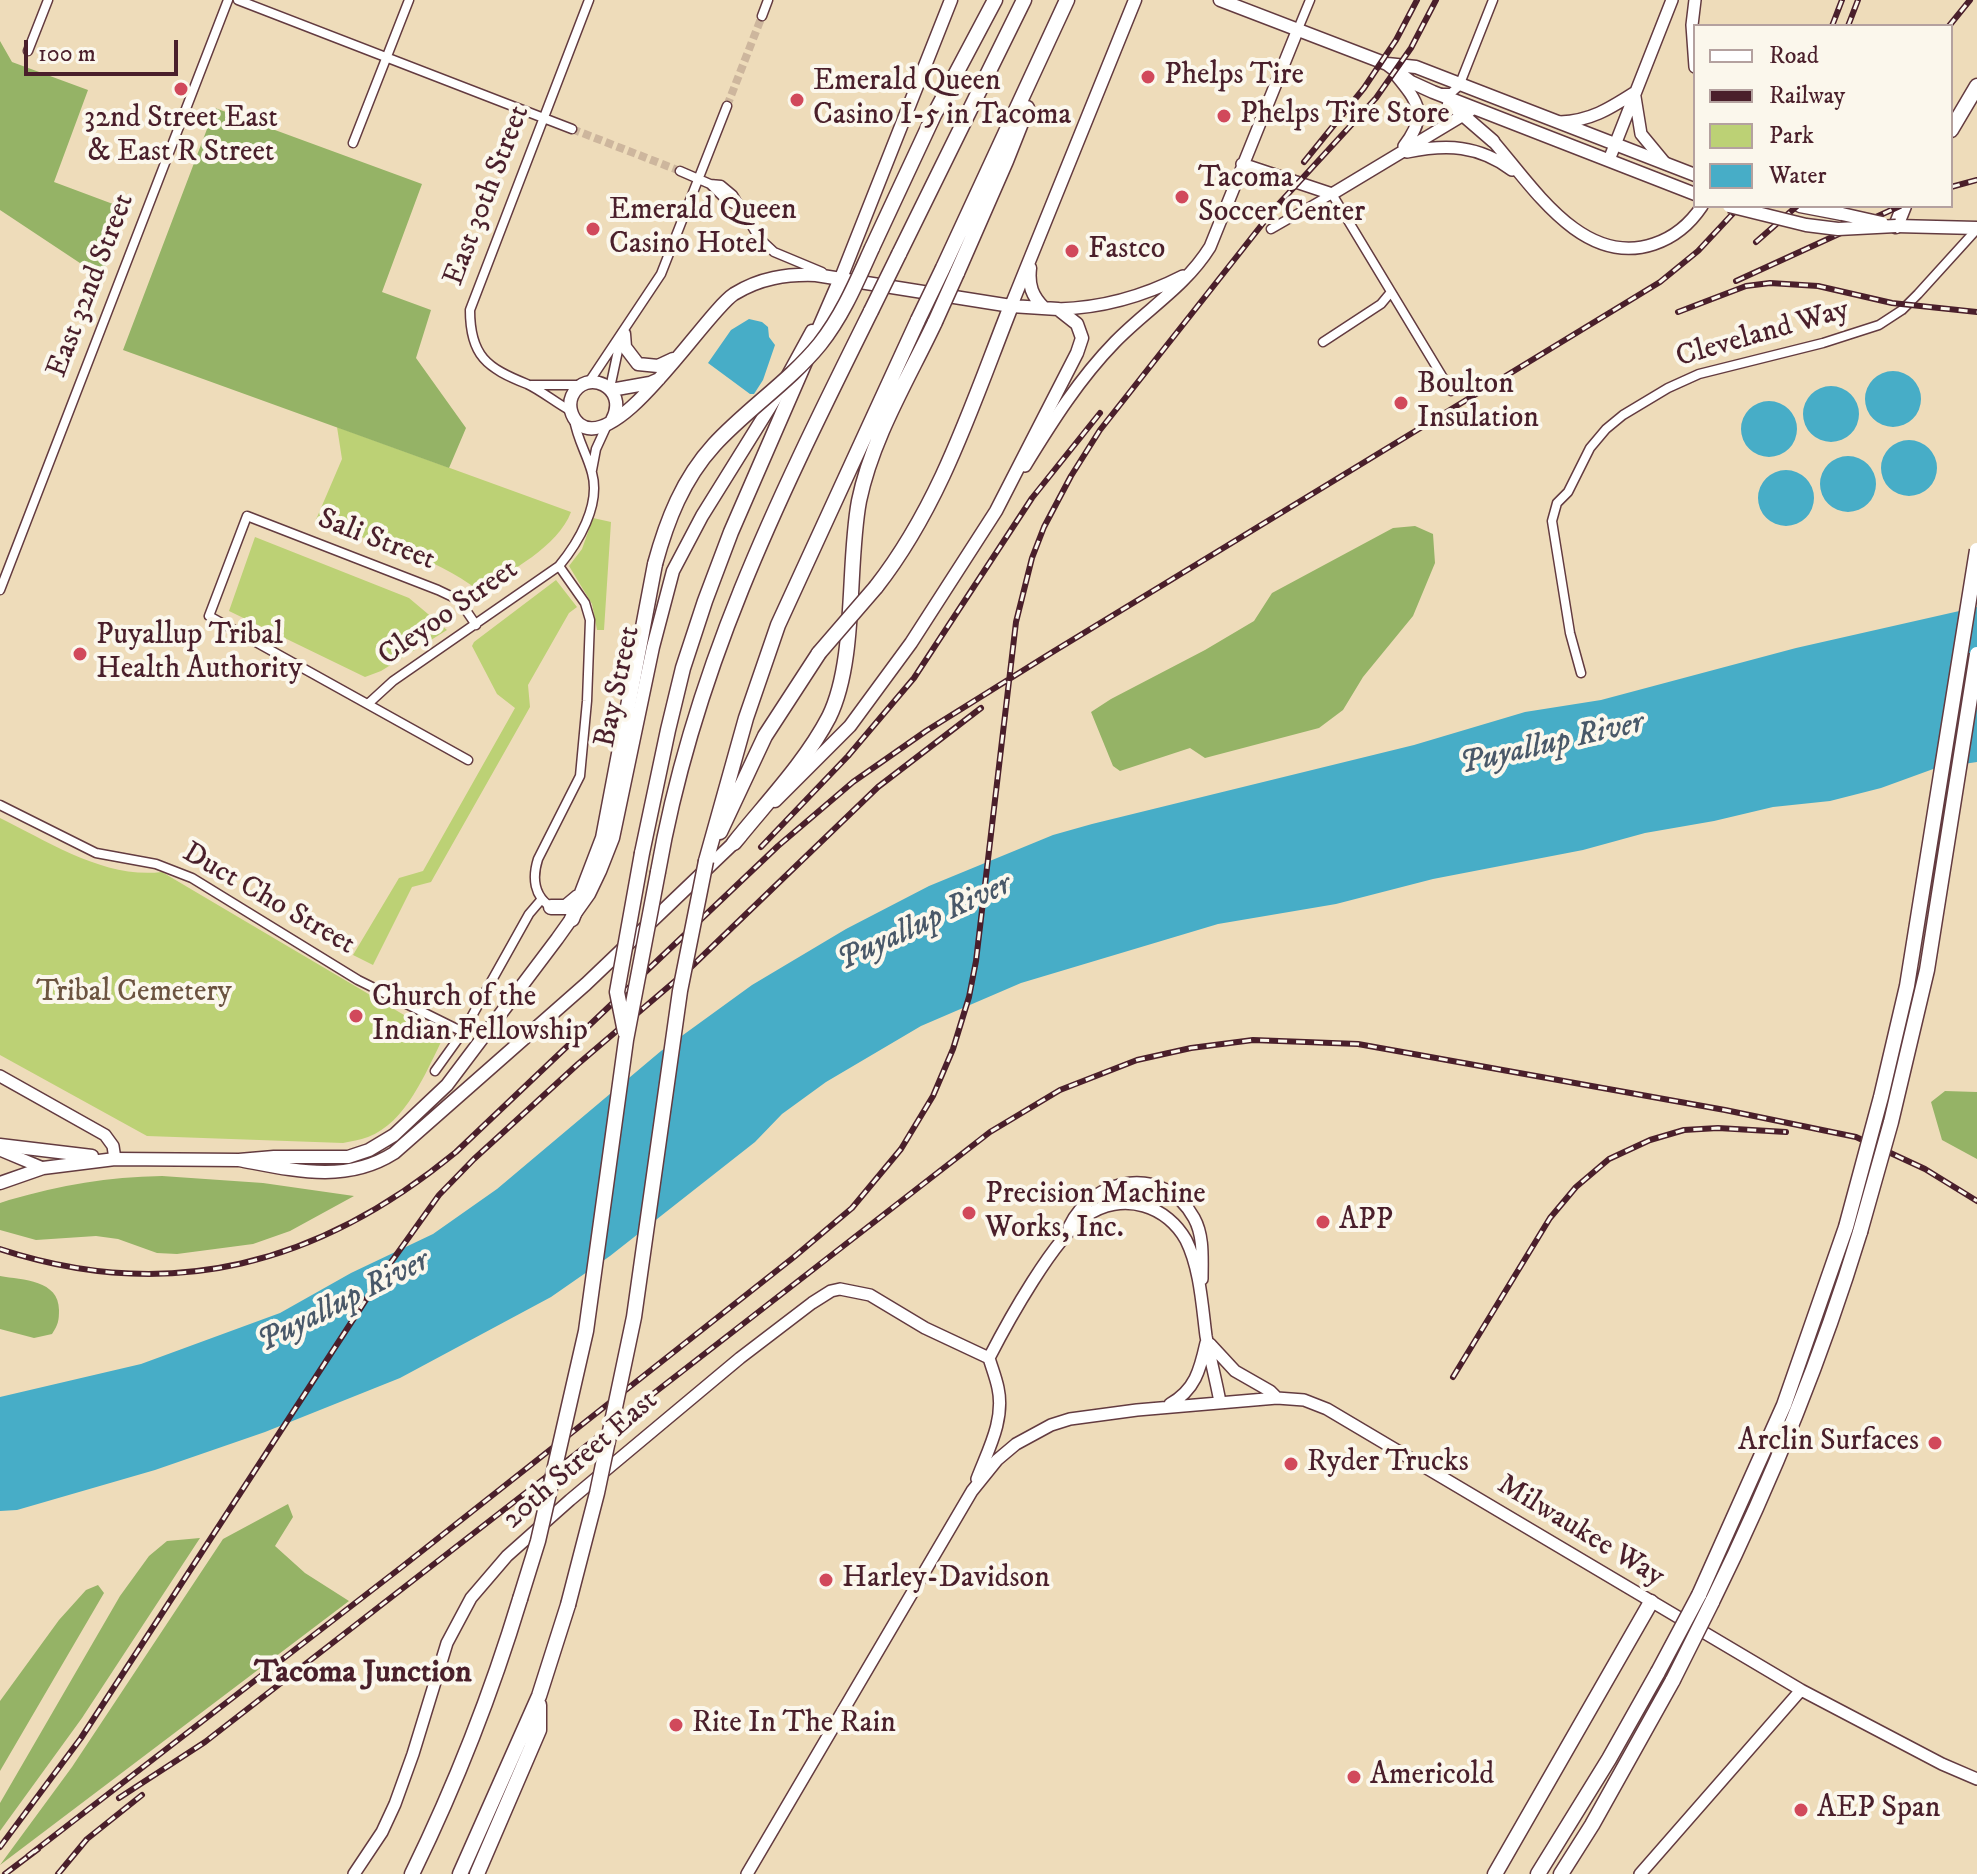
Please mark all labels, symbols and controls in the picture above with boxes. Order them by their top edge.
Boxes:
scale bar [28,24,182,74]
legend [1693,24,1953,208]
text: 100 m [38,39,96,69]
text: Road [1769,41,1819,71]
place label: Phelps Tire [1164,59,1304,95]
place label: Emerald Queen Casino I-5 in Tacoma [813,65,1071,136]
marker: Phelps Tire [1139,68,1157,86]
marker: 32nd Street East & East R Street [172,80,190,98]
text: Railway [1769,81,1845,111]
marker: Emerald Queen Casino I-5 in Tacoma [788,91,806,109]
place label: Phelps Tire Store [1240,98,1450,134]
street label: East 30th Street [437,101,539,291]
place label: 32nd Street East & East R Street [84,102,278,172]
marker: Phelps Tire Store [1215,107,1233,125]
text: Park [1769,121,1814,151]
text: Water [1769,161,1826,191]
place label: Tacoma Soccer Center [1198,162,1365,232]
marker: Tacoma Soccer Center [1173,188,1191,206]
street label: East 32nd Street [40,189,144,383]
place label: Emerald Queen Casino Hotel [609,194,797,264]
marker: Emerald Queen Casino Hotel [584,220,602,238]
place label: Fastco [1088,233,1165,269]
marker: Fastco [1063,242,1081,260]
street label: Cleveland Way [1672,293,1854,377]
place label: Boulton Insulation [1417,368,1539,438]
marker: Boulton Insulation [1392,394,1410,412]
street label: Sali Street [312,502,440,580]
street label: Cleyoo Street [372,553,526,675]
place label: Puyallup Tribal Health Authority [96,619,303,690]
street label: Bay Street [589,623,649,751]
marker: Puyallup Tribal Health Authority [71,645,89,663]
water label: Puyallup River [1456,705,1648,785]
street label: Duct Cho Street [175,836,361,964]
water label: Puyallup River [832,867,1018,981]
park label: Tribal Cemetery [36,976,232,1012]
place label: Church of the Indian Fellowship [372,981,588,1052]
marker: Church of the Indian Fellowship [347,1007,365,1025]
place label: Precision Machine Works, Inc. [985,1178,1206,1248]
marker: Precision Machine Works, Inc. [960,1204,978,1222]
place label: APP [1339,1204,1393,1240]
marker: APP [1314,1213,1332,1231]
water label: Puyallup River [252,1243,436,1363]
street label: 20th Street East [496,1384,666,1538]
place label: Arclin Surfaces [1738,1425,1919,1461]
marker: Arclin Surfaces [1926,1434,1944,1452]
place label: Ryder Trucks [1307,1446,1469,1482]
marker: Ryder Trucks [1282,1455,1300,1473]
street label: Milwaukee Way [1490,1468,1670,1596]
place label: Harley-Davidson [842,1562,1050,1598]
marker: Harley-Davidson [817,1571,835,1589]
district label: Tacoma Junction [254,1655,472,1693]
place label: Rite In The Rain [692,1707,896,1743]
marker: Rite In The Rain [667,1716,685,1734]
place label: Americold [1370,1759,1494,1795]
marker: Americold [1345,1768,1363,1786]
place label: AEP Span [1817,1792,1940,1828]
marker: AEP Span [1792,1801,1810,1819]

